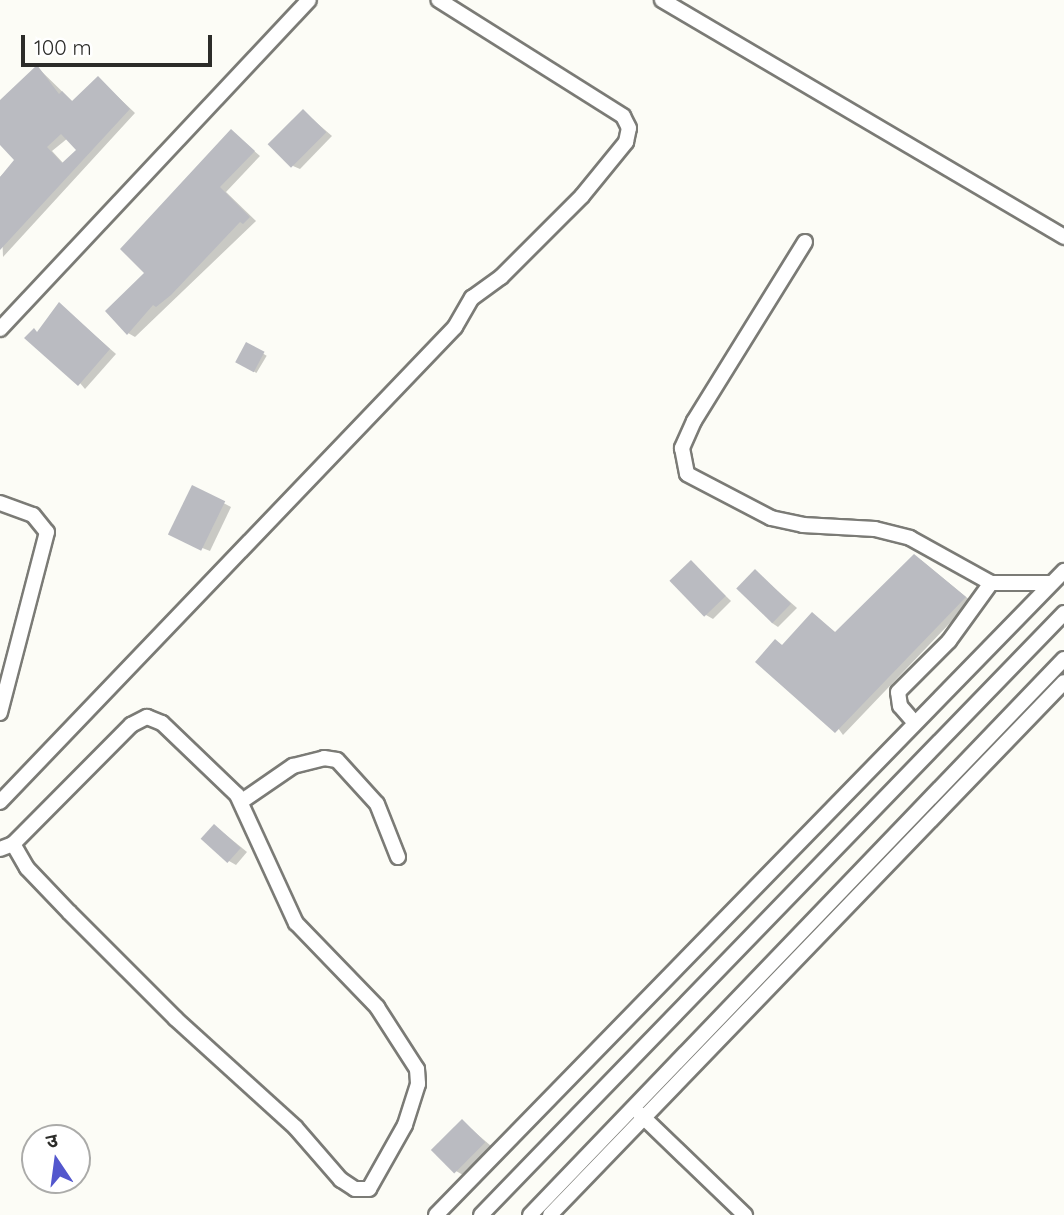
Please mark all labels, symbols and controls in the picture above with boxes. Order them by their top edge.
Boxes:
scale bar [24,21,215,65]
text: 100 m [34,34,92,60]
north arrow [21,1124,91,1194]
text: उ [44,1128,60,1153]

